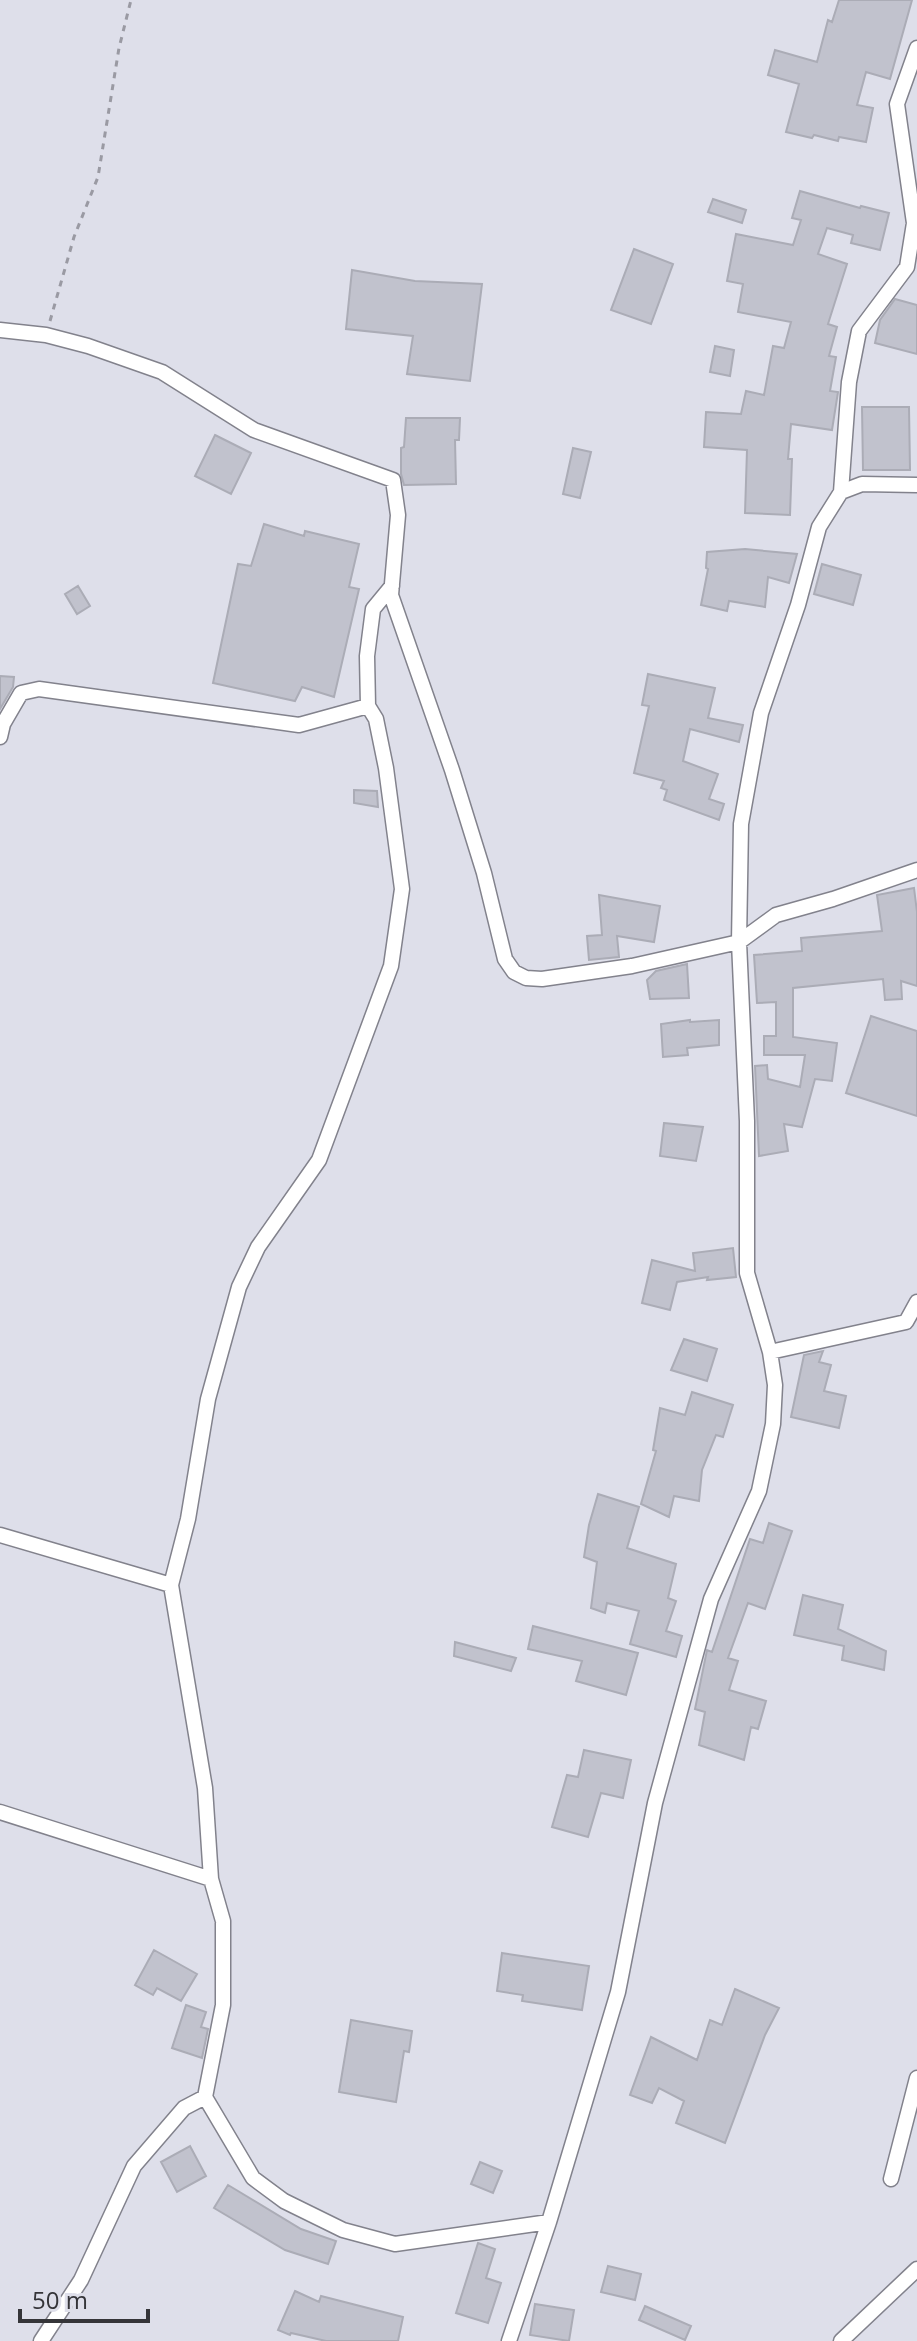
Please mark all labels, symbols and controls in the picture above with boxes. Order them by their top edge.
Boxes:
scale bar [20,2273,148,2323]
text: 50 m [32,2283,88,2316]

